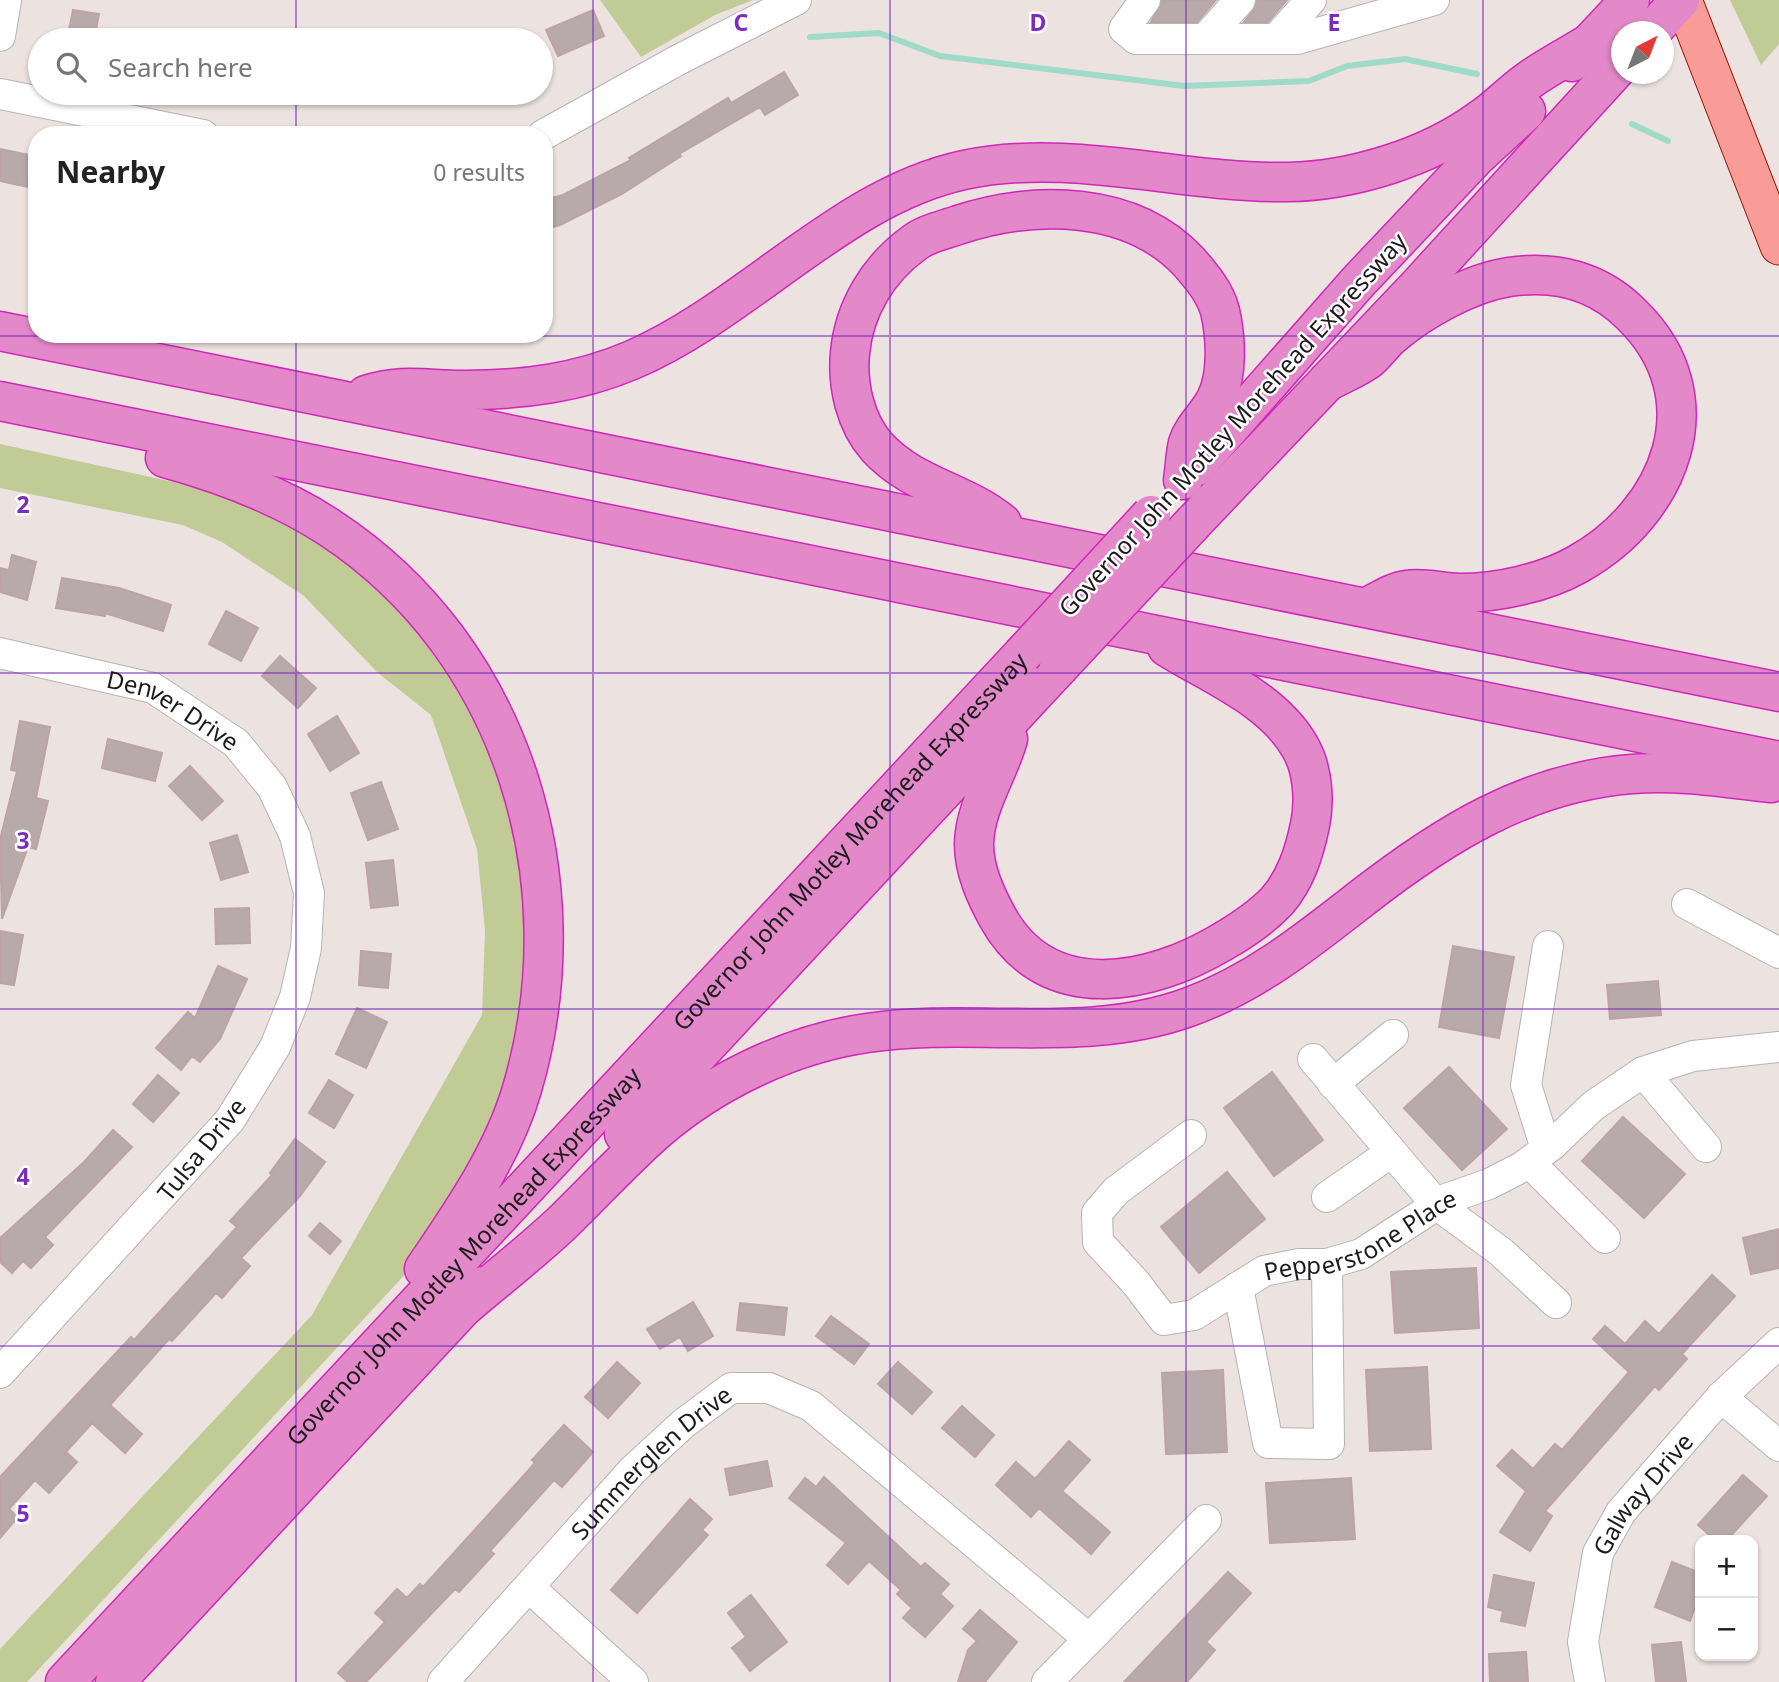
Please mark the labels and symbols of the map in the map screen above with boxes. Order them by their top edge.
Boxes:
text: C [734,6,749,38]
text: D [1030,6,1046,38]
text: E [1328,6,1340,38]
north arrow [1611,21,1674,84]
street label: Governor John Motley Morehead Expressway [1051,224,1414,623]
text: 2 [16,488,30,520]
street label: Governor John Motley Morehead Expressway [664,644,1034,1037]
street label: Denver Drive [104,662,246,757]
text: 3 [16,824,30,856]
street label: Governor John Motley Morehead Expressway [278,1059,648,1452]
street label: Tulsa Drive [149,1091,253,1207]
text: 4 [16,1160,30,1192]
street label: Pepperstone Place [1261,1180,1460,1287]
street label: Summerglen Drive [562,1377,738,1546]
street label: Galway Drive [1584,1425,1700,1561]
text: 5 [16,1497,30,1529]

